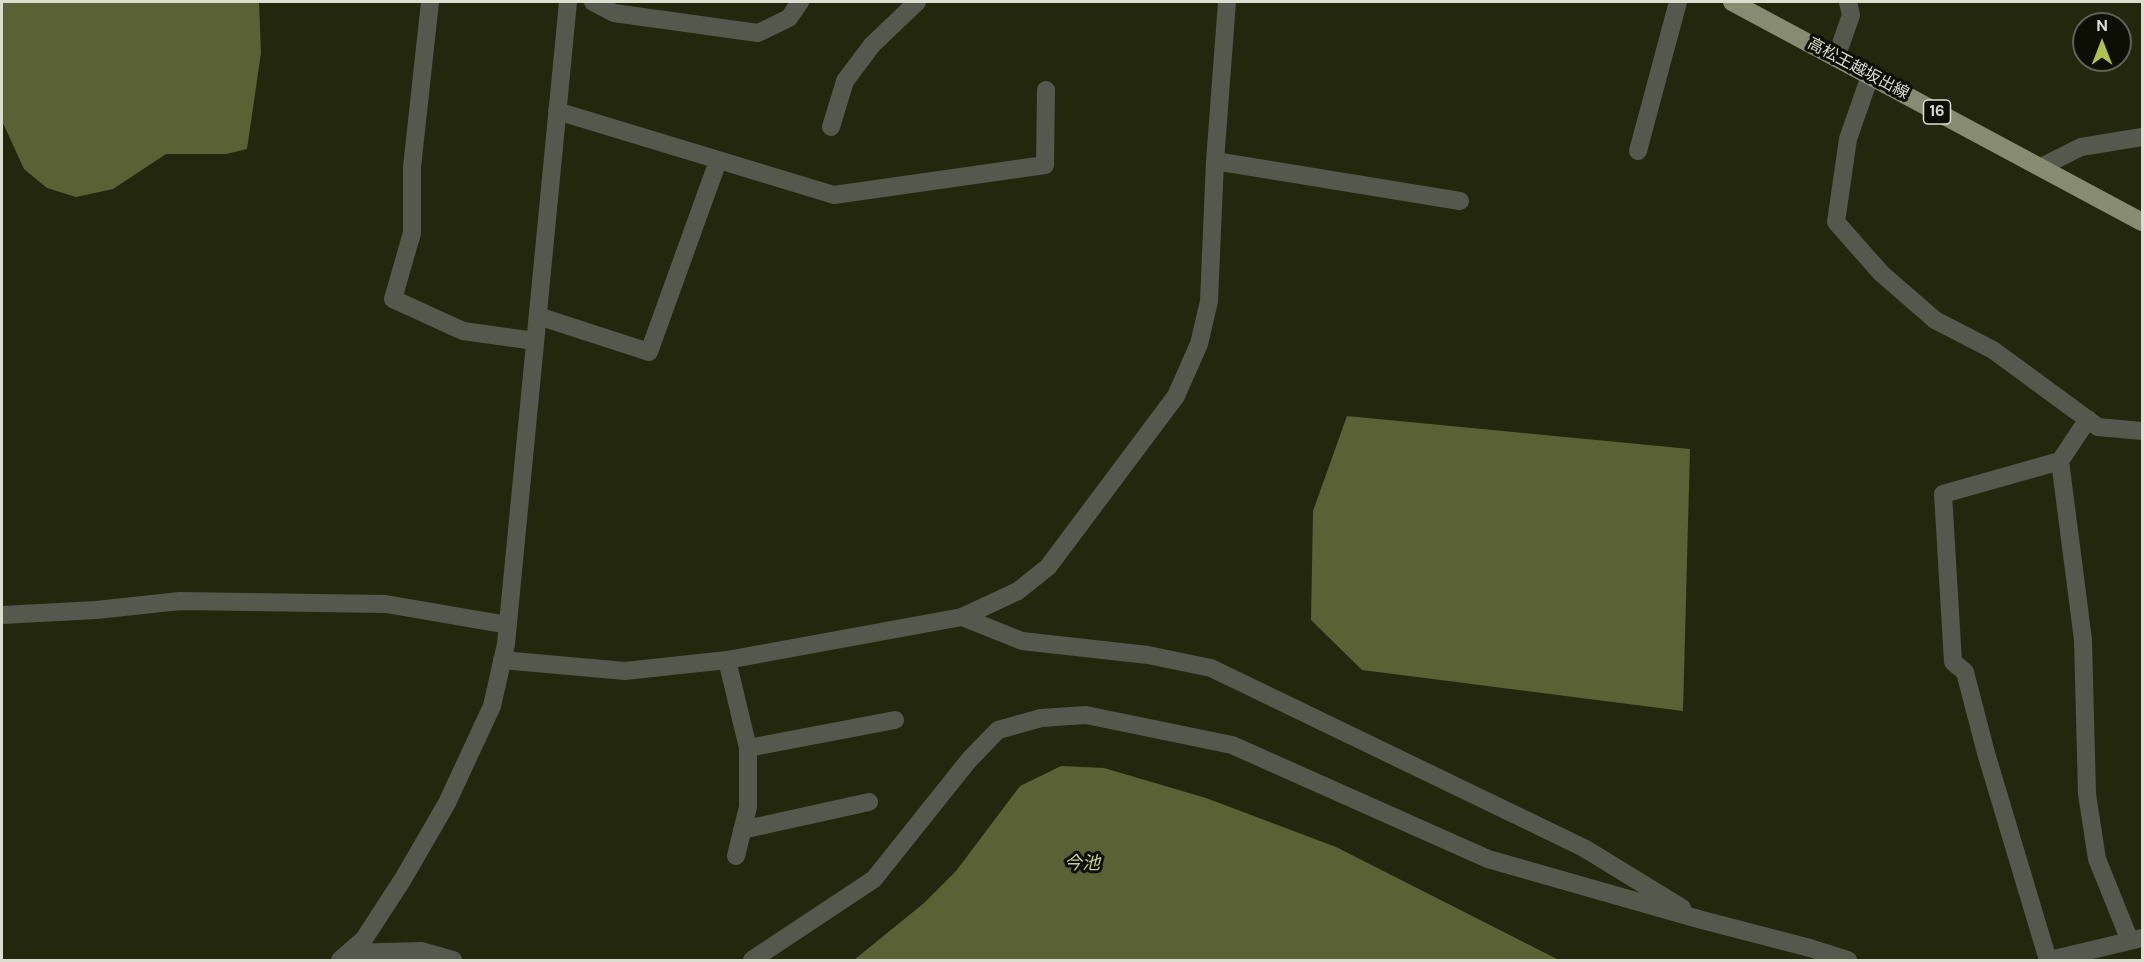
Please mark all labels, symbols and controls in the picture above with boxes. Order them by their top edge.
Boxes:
north arrow [2072,12,2132,72]
text: N [2096,15,2108,36]
street label: 高松王越坂出線 [1804,34,1912,104]
road number: 16 [1924,100,1950,124]
water label: 今池 [1064,853,1100,875]

